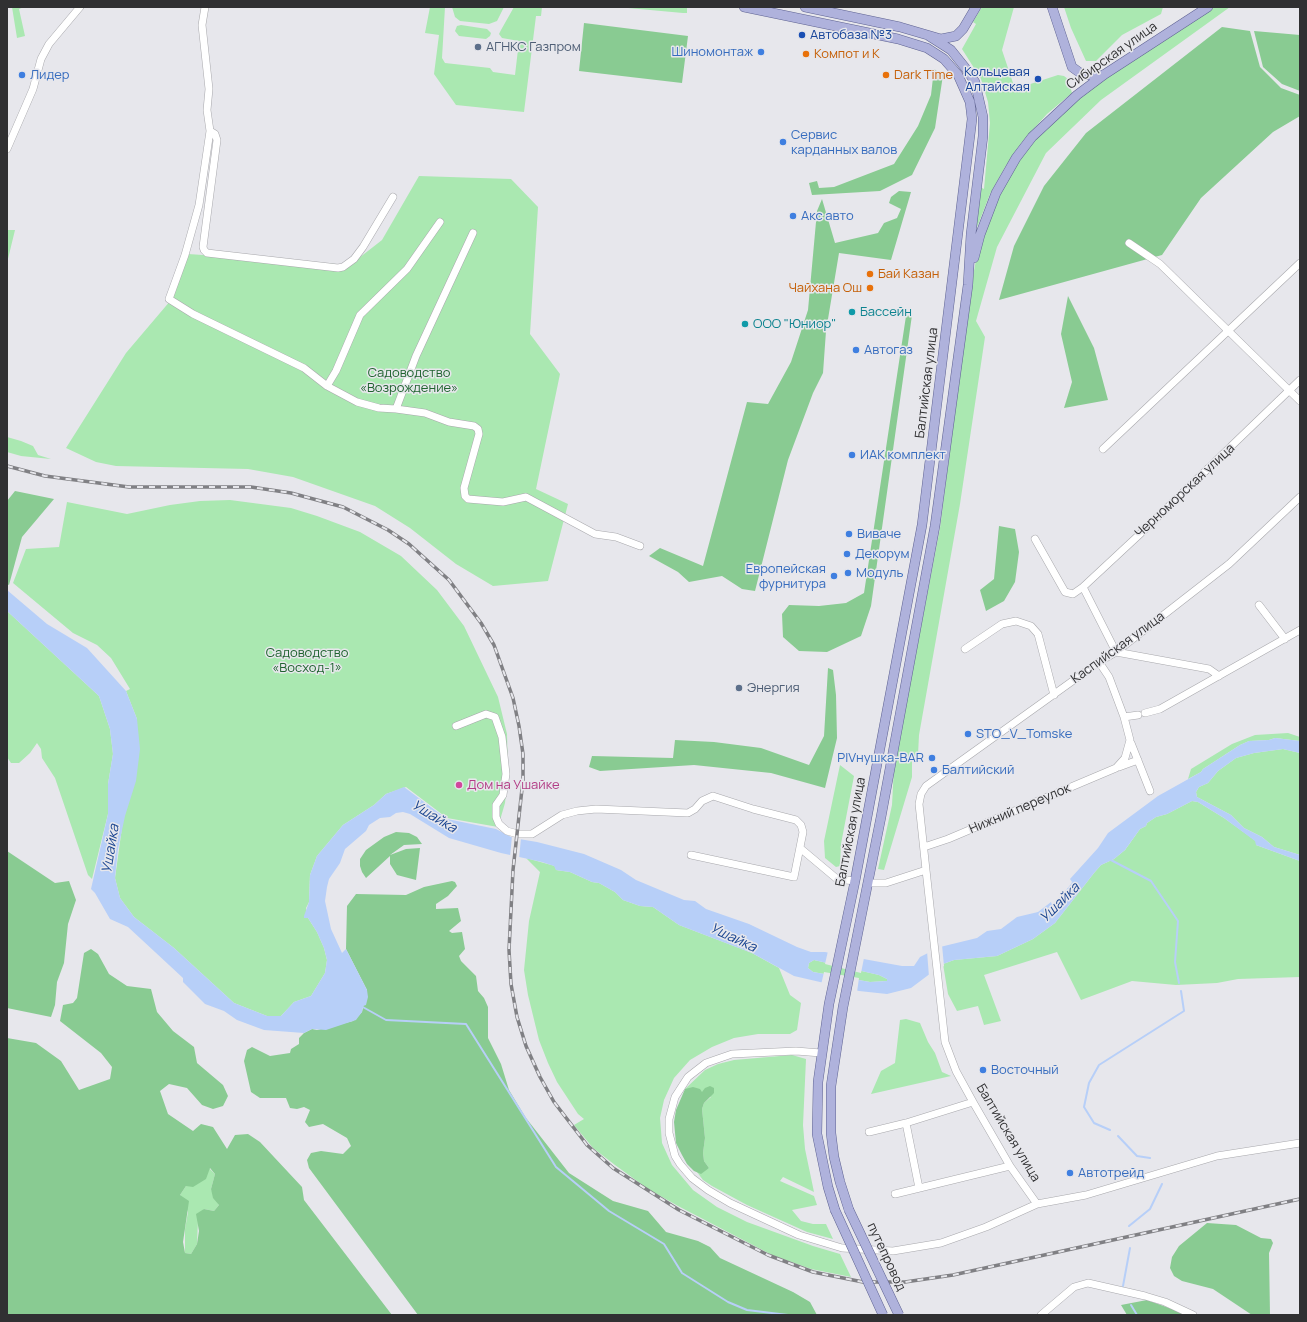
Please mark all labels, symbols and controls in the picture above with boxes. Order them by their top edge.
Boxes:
street label: Сибирская улица [1064,19,1160,93]
place label: Автобаза №3 [810,27,892,43]
marker: Автобаза №3 [797,30,807,40]
place label: АГНКС Газпром [486,39,581,55]
marker: АГНКС Газпром [473,42,483,52]
place label: Шиномонтаж [671,44,753,60]
place label: Компот и К [814,46,880,62]
marker: Шиномонтаж [756,47,766,57]
marker: Компот и К [801,49,811,59]
place label: Кольцевая Алтайская [964,64,1030,95]
place label: Лидер [30,67,70,83]
place label: Dark Time [894,67,953,83]
marker: Лидер [17,70,27,80]
marker: Dark Time [881,70,891,80]
marker: Кольцевая Алтайская [1033,74,1043,84]
place label: Сервис карданных валов [791,127,897,158]
marker: Сервис карданных валов [778,137,788,147]
place label: Акс авто [801,208,854,224]
marker: Акс авто [788,211,798,221]
place label: Бай Казан [878,266,939,282]
marker: Бай Казан [865,269,875,279]
place label: Чайхана Ош [788,280,862,296]
marker: Чайхана Ош [865,283,875,293]
place label: Бассейн [860,304,912,320]
marker: Бассейн [847,307,857,317]
place label: ООО "Юниор" [753,316,836,332]
marker: ООО "Юниор" [740,319,750,329]
street label: Балтийская улица [912,327,942,439]
place label: Автогаз [864,342,913,358]
marker: Автогаз [851,345,861,355]
park label: Садоводство «Возрождение» [360,365,458,396]
street label: Черноморская улица [1132,441,1238,541]
place label: ИАК комплект [860,447,946,463]
marker: ИАК комплект [847,450,857,460]
place label: Виваче [857,526,901,542]
marker: Виваче [844,529,854,539]
place label: Декорум [855,546,909,562]
marker: Декорум [842,549,852,559]
place label: Европейская фурнитура [746,561,826,592]
place label: Модуль [856,565,903,581]
marker: Модуль [843,568,853,578]
marker: Европейская фурнитура [829,571,839,581]
street label: Каспийская улица [1068,609,1168,687]
park label: Садоводство «Восход-1» [266,645,348,676]
place label: Энергия [747,680,800,696]
marker: Энергия [734,683,744,693]
place label: STO_V_Tomske [976,726,1072,742]
marker: STO_V_Tomske [963,729,973,739]
place label: PIVнушка-BAR [837,750,924,766]
marker: PIVнушка-BAR [927,753,937,763]
place label: Балтийский [942,762,1014,778]
marker: Балтийский [929,765,939,775]
street label: Балтийская улица [833,776,869,888]
place label: Дом на Ушайке [467,777,560,793]
marker: Дом на Ушайке [454,780,464,790]
street label: Нижний переулок [967,781,1073,837]
water label: Ушайка [408,797,460,837]
water label: Ушайка [99,823,123,875]
water label: Ушайка [1037,880,1083,926]
water label: Ушайка [707,920,759,956]
place label: Восточный [991,1062,1059,1078]
marker: Восточный [978,1065,988,1075]
street label: Балтийская улица [973,1081,1043,1185]
place label: Автотрейд [1078,1165,1144,1181]
marker: Автотрейд [1065,1168,1075,1178]
street label: путепровод [863,1220,909,1294]

